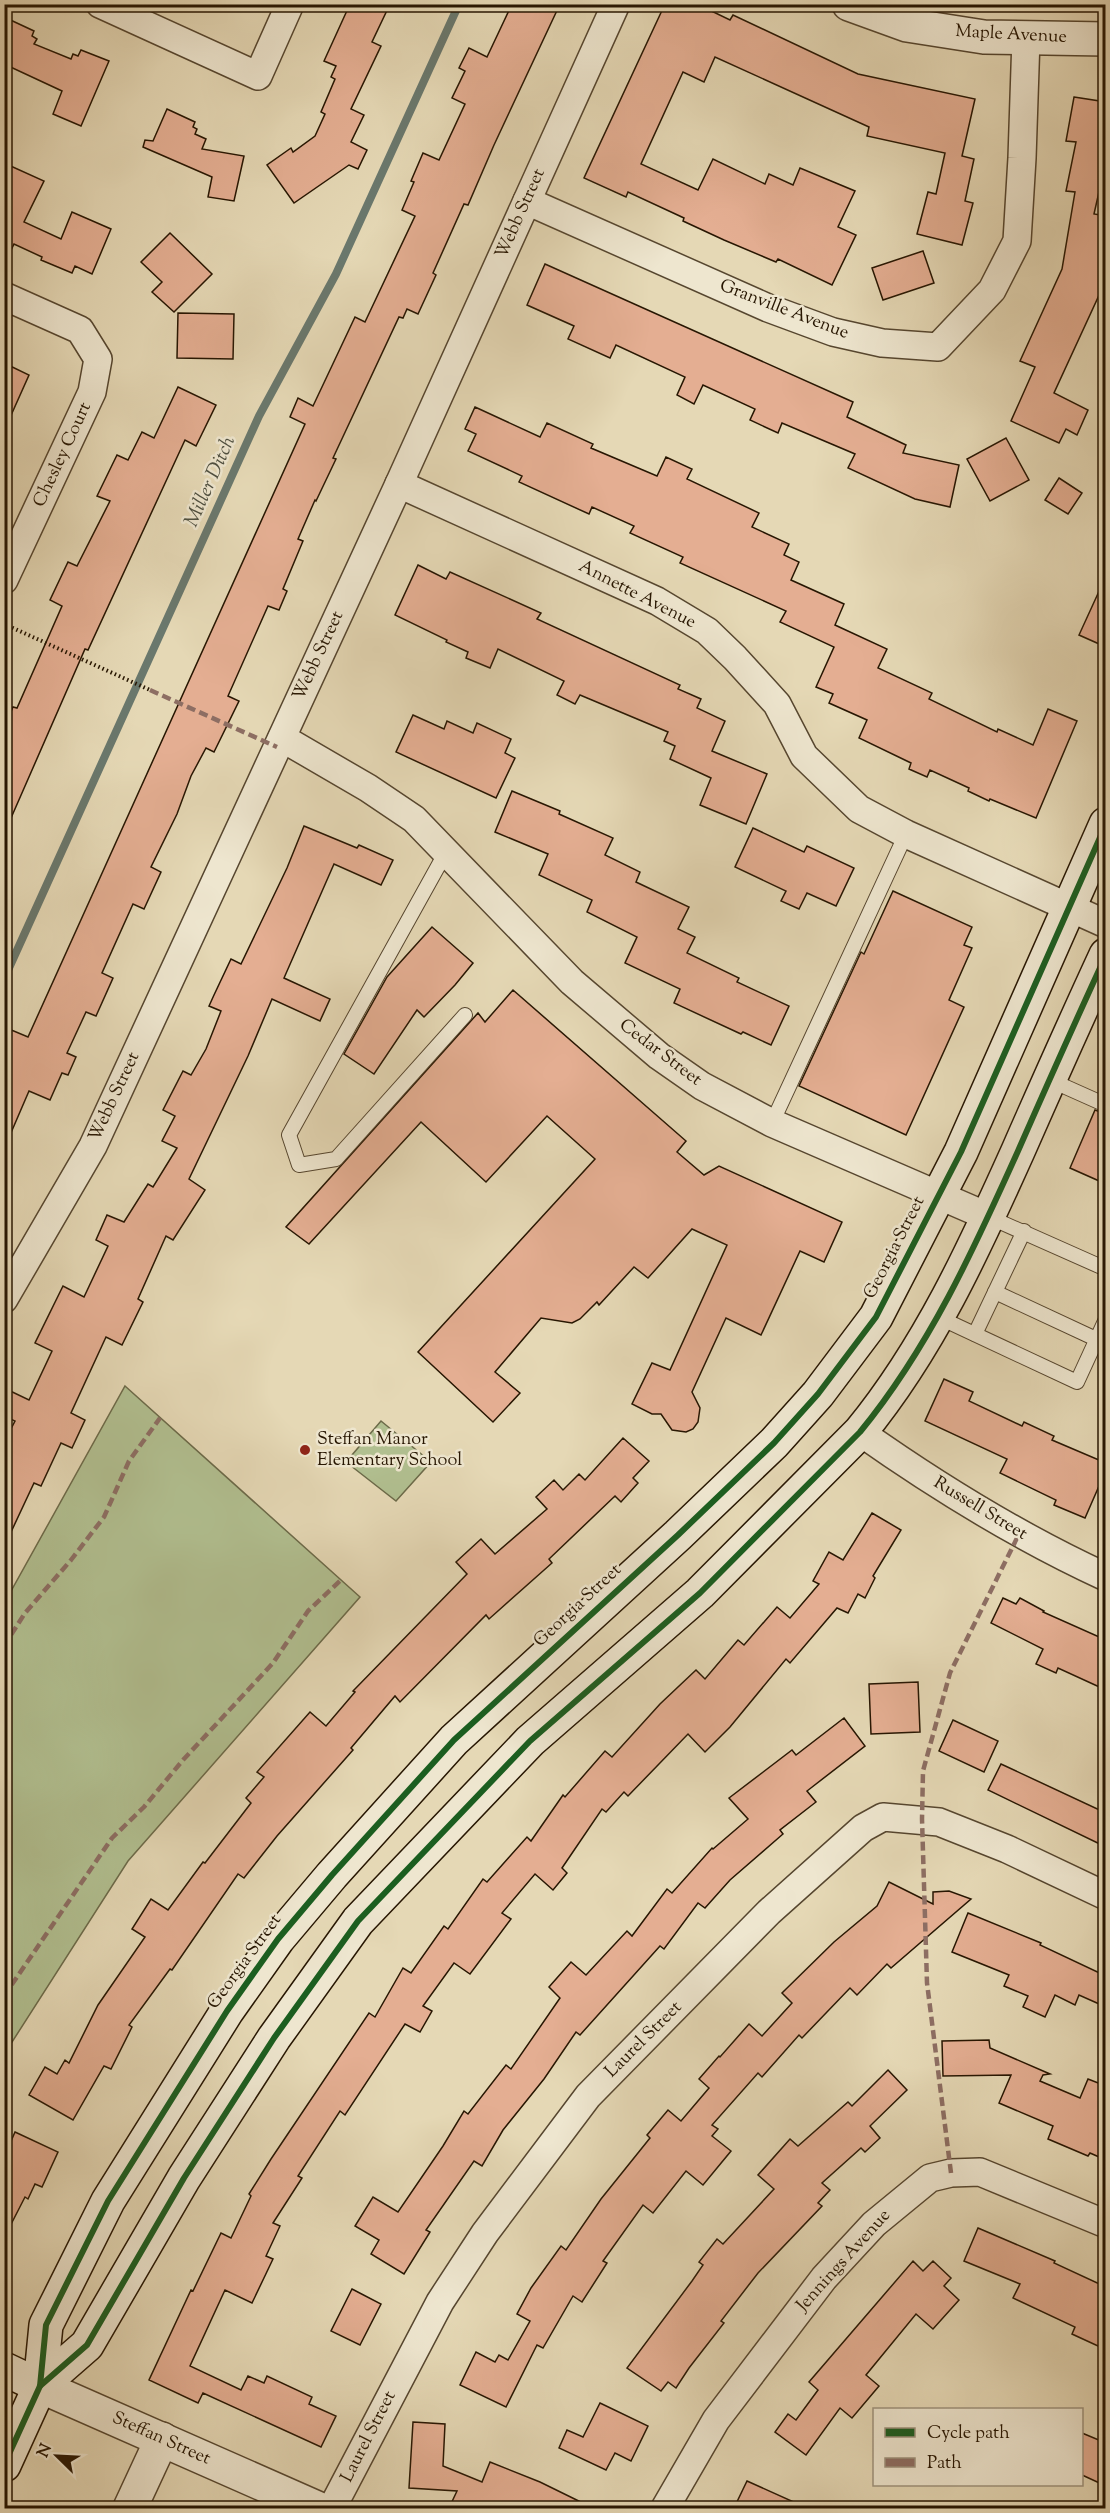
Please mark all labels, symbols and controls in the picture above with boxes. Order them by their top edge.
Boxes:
street label: Maple Avenue [955,19,1067,51]
street label: Webb Street [490,165,552,263]
street label: Granville Avenue [716,273,852,347]
street label: Chesley Court [27,398,99,512]
water label: Miller Ditch [178,432,244,532]
street label: Annette Avenue [574,554,700,636]
street label: Webb Street [287,607,351,705]
street label: Cedar Street [613,1013,707,1093]
street label: Webb Street [83,1048,147,1146]
street label: Georgia Street [858,1192,932,1304]
place label: Steffan Manor Elementary School [317,1427,462,1474]
marker: Steffan Manor Elementary School [298,1443,312,1457]
street label: Russell Street [928,1471,1032,1547]
street label: Georgia Street [528,1558,628,1654]
street label: Georgia Street [202,1909,288,2015]
street label: Laurel Street [600,1996,688,2084]
street label: Jennings Avenue [790,2204,897,2319]
street label: Laurel Street [335,2387,403,2487]
street label: Steffan Street [108,2406,214,2472]
legend [873,2408,1083,2486]
text: Cycle path [927,2421,1010,2447]
north arrow [27,2426,87,2486]
text: N [32,2440,59,2461]
text: Path [927,2451,962,2477]

